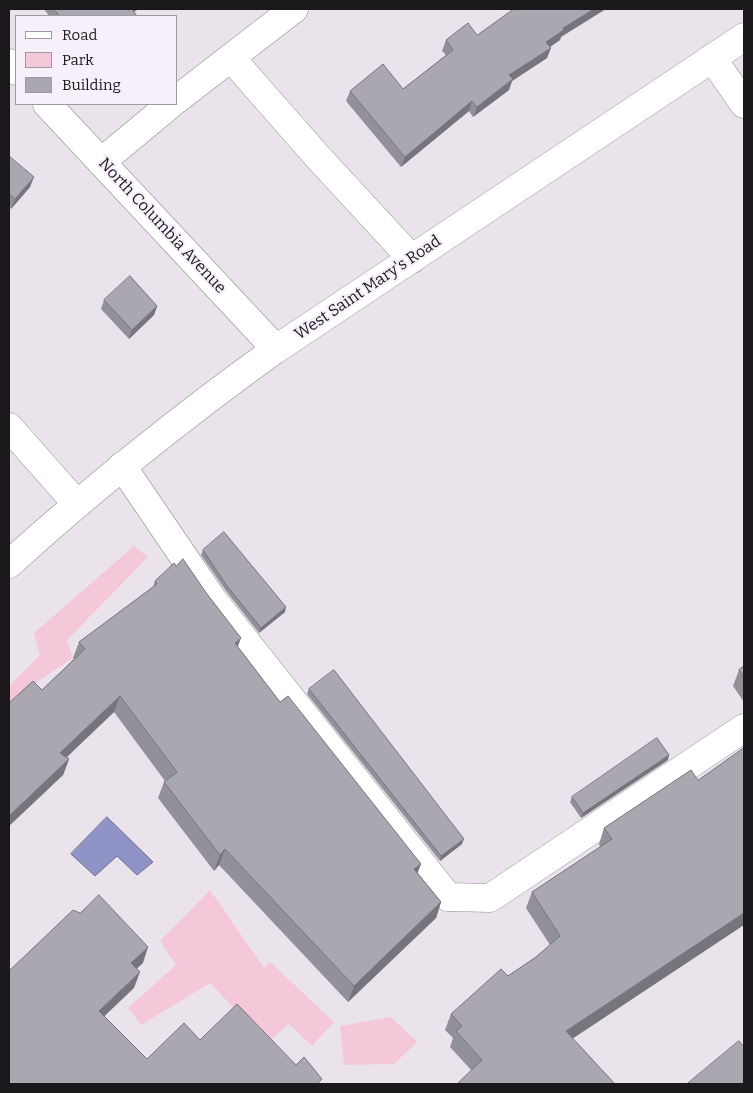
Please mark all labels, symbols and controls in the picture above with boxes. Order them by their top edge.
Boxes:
legend [15,15,178,105]
text: Road [62,26,97,44]
text: Park [62,51,94,69]
text: Building [62,76,121,94]
street label: North Columbia Avenue [94,154,230,298]
street label: West Saint Mary's Road [291,232,445,344]

